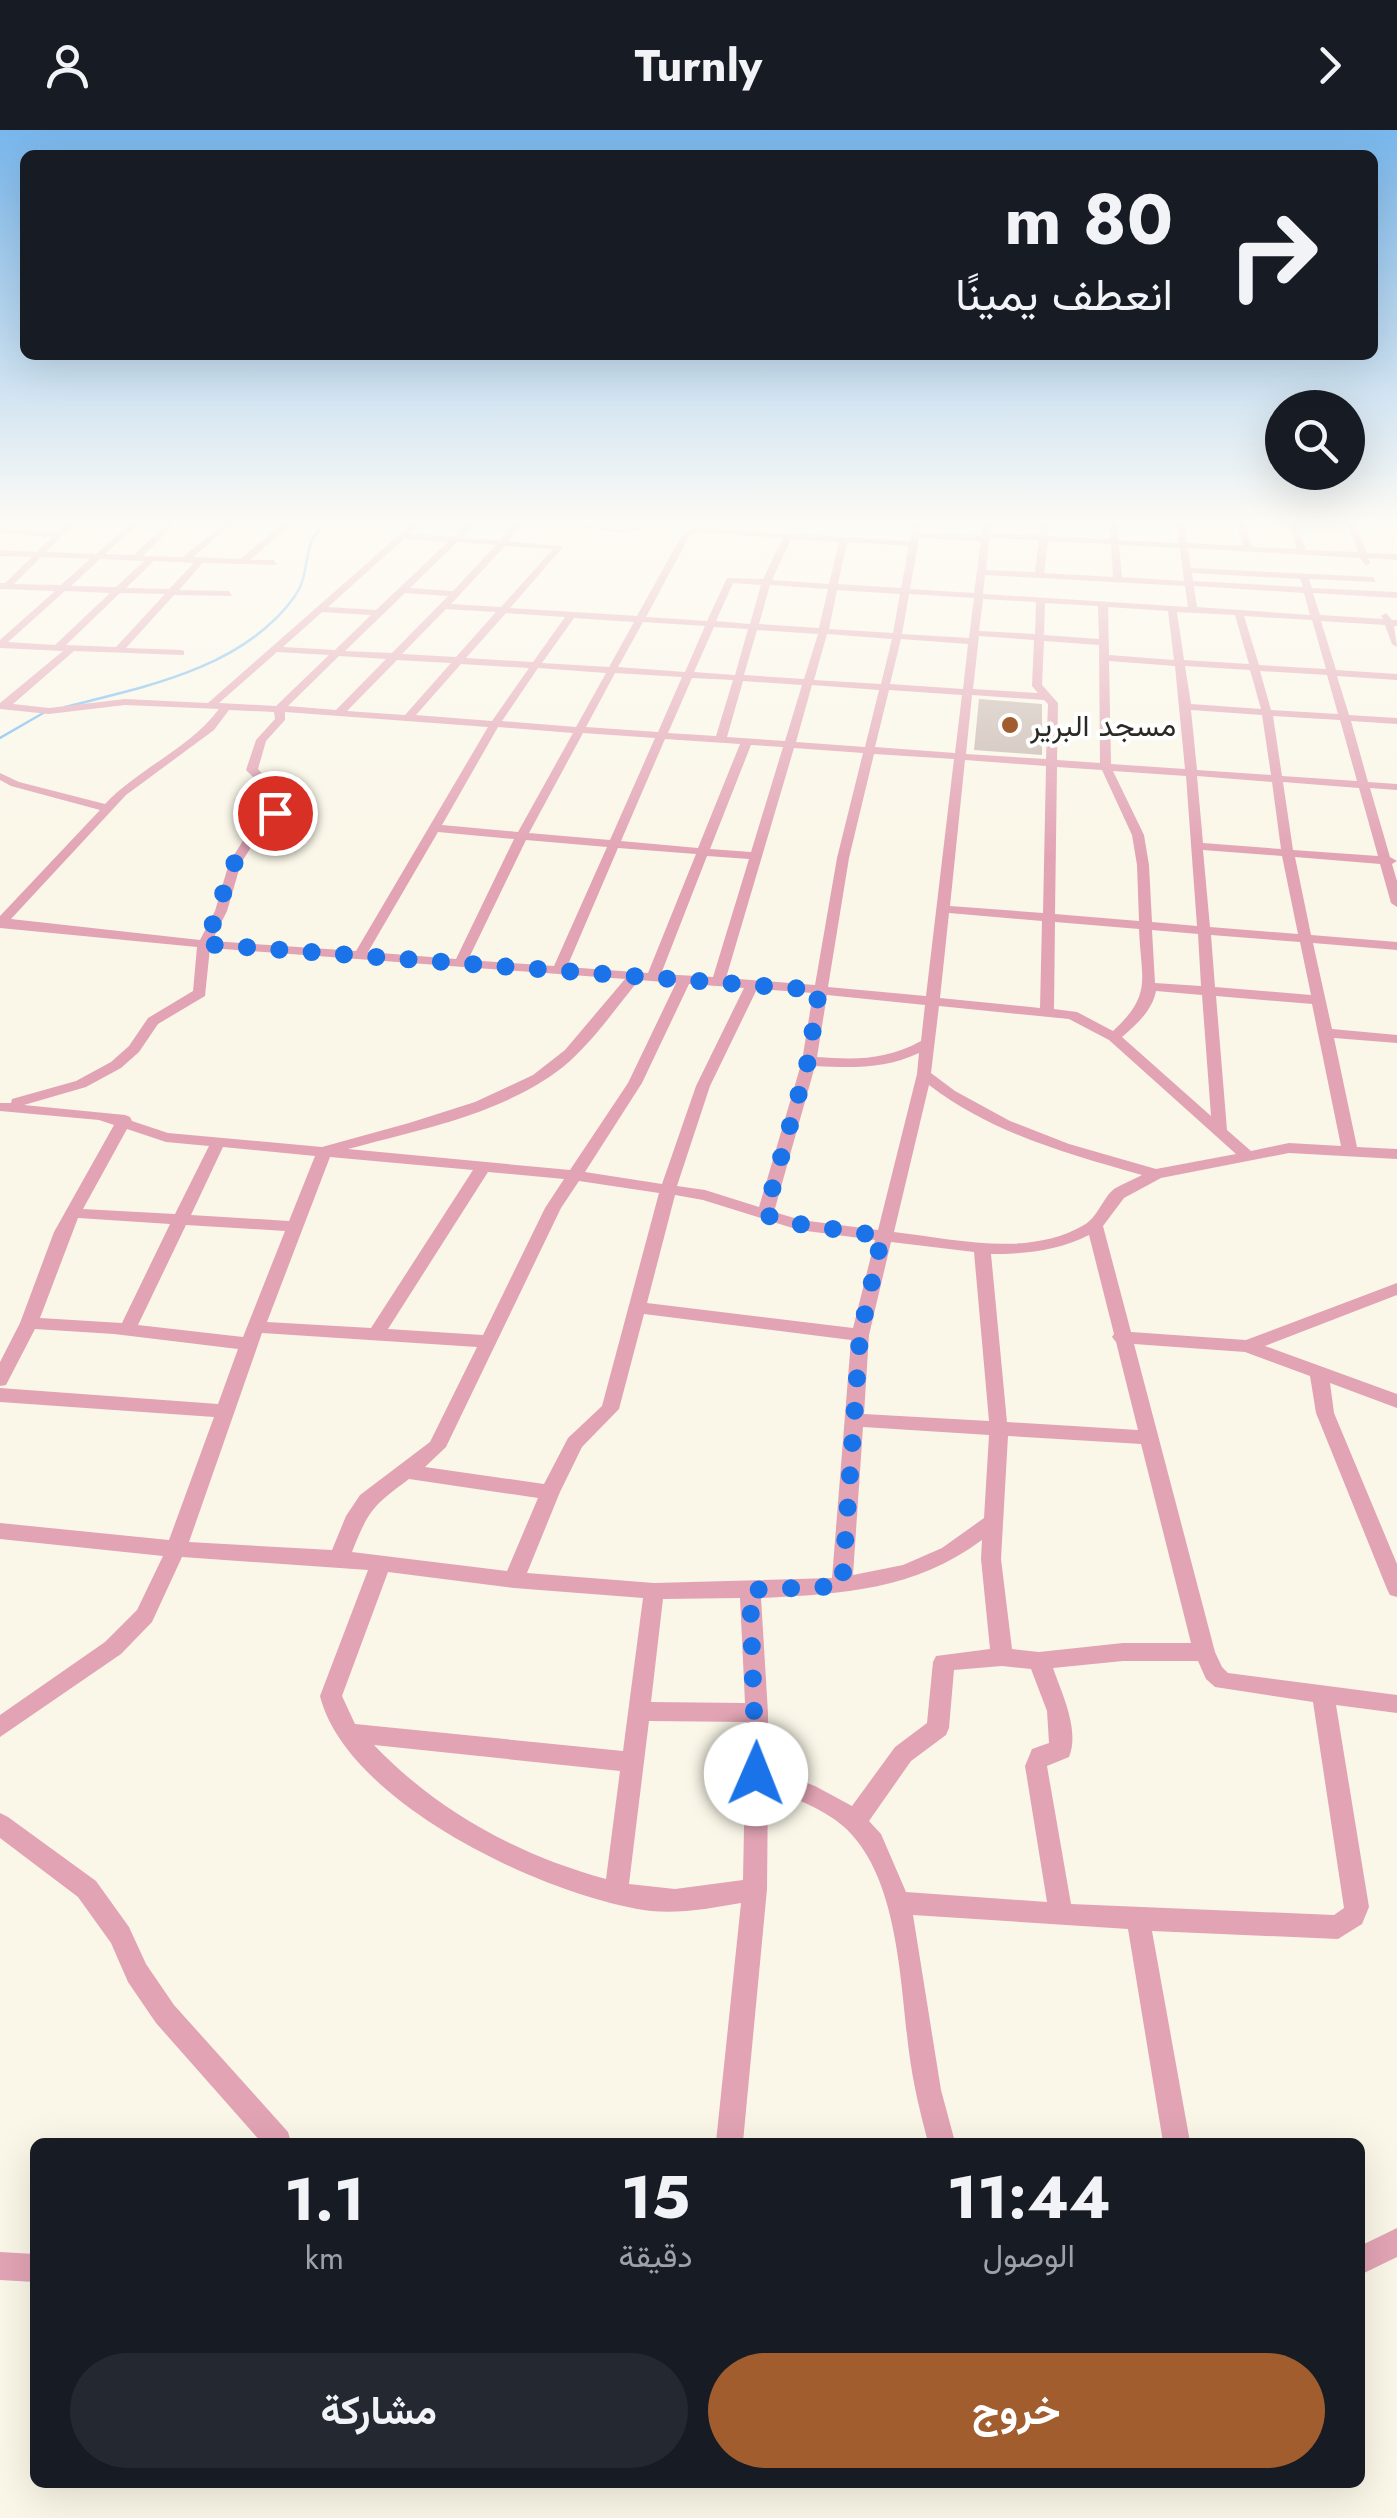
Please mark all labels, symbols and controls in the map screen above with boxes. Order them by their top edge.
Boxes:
text: Turnly [635,33,762,98]
icon: person [40,38,95,93]
icon: forward [1302,38,1357,93]
text: 80 m [1004,169,1173,270]
icon: right [1208,190,1338,320]
text: انعطف يمينًا [955,262,1173,327]
map controls [1265,390,1365,490]
button: search [1265,390,1365,490]
place label: مسجد البرير [1029,704,1176,747]
marker: مسجد البرير [999,714,1021,736]
pin [233,771,318,856]
icon: arrive [248,786,303,841]
position arrow [704,1722,808,1826]
text: 15 [621,2154,690,2241]
text: 11:44 [947,2154,1111,2241]
text: 1.1 [284,2156,365,2243]
text: دقيقة [619,2233,693,2279]
text: الوصول [983,2233,1075,2279]
text: km [305,2235,344,2281]
button: مشاركة [70,2353,688,2468]
button: خروج [708,2353,1325,2468]

